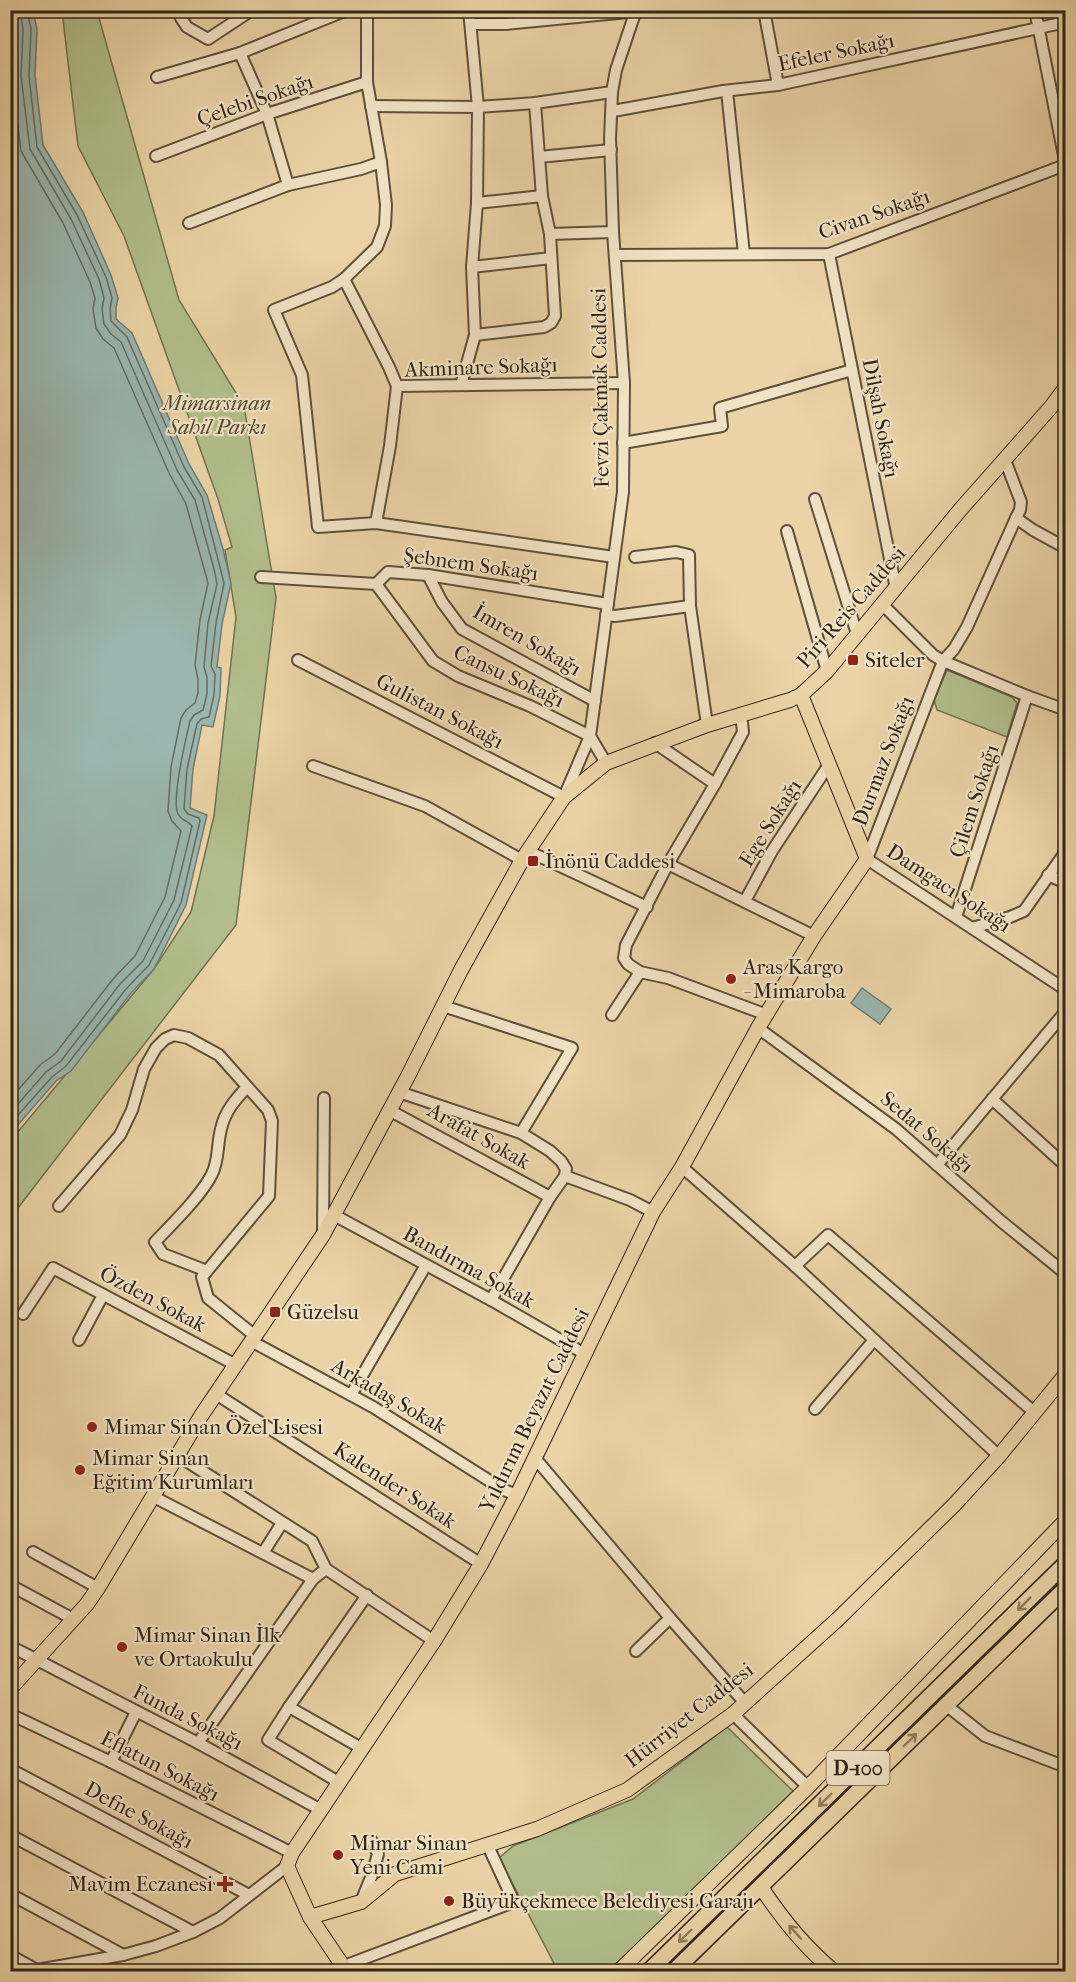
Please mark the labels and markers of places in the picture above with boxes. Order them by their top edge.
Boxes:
place label: Siteler [865,648,925,672]
marker: Siteler [846,653,860,667]
place label: İnönü Caddesi [545,849,675,873]
marker: İnönü Caddesi [526,854,540,868]
place label: Aras Kargo - Mimaroba [742,955,846,1003]
marker: Aras Kargo - Mimaroba [724,972,738,986]
place label: Güzelsu [287,1300,359,1324]
marker: Güzelsu [268,1305,282,1319]
place label: Mimar Sinan Özel Lisesi [104,1415,323,1439]
marker: Mimar Sinan Özel Lisesi [85,1420,99,1434]
place label: Mimar Sinan Eğitim Kurumları [92,1446,254,1494]
marker: Mimar Sinan Eğitim Kurumları [73,1463,87,1477]
place label: Mimar Sinan İlk ve Ortaokulu [134,1623,281,1671]
marker: Mimar Sinan İlk ve Ortaokulu [115,1640,129,1654]
place label: Mimar Sinan Yeni Cami [349,1831,467,1879]
marker: Mimar Sinan Yeni Cami [331,1848,345,1862]
place label: Mavim Eczanesi [68,1872,213,1896]
marker: Mavim Eczanesi [218,1877,232,1891]
place label: Büyükçekmece Belediyesi Garajı [461,1889,754,1913]
marker: Büyükçekmece Belediyesi Garajı [442,1894,456,1908]

